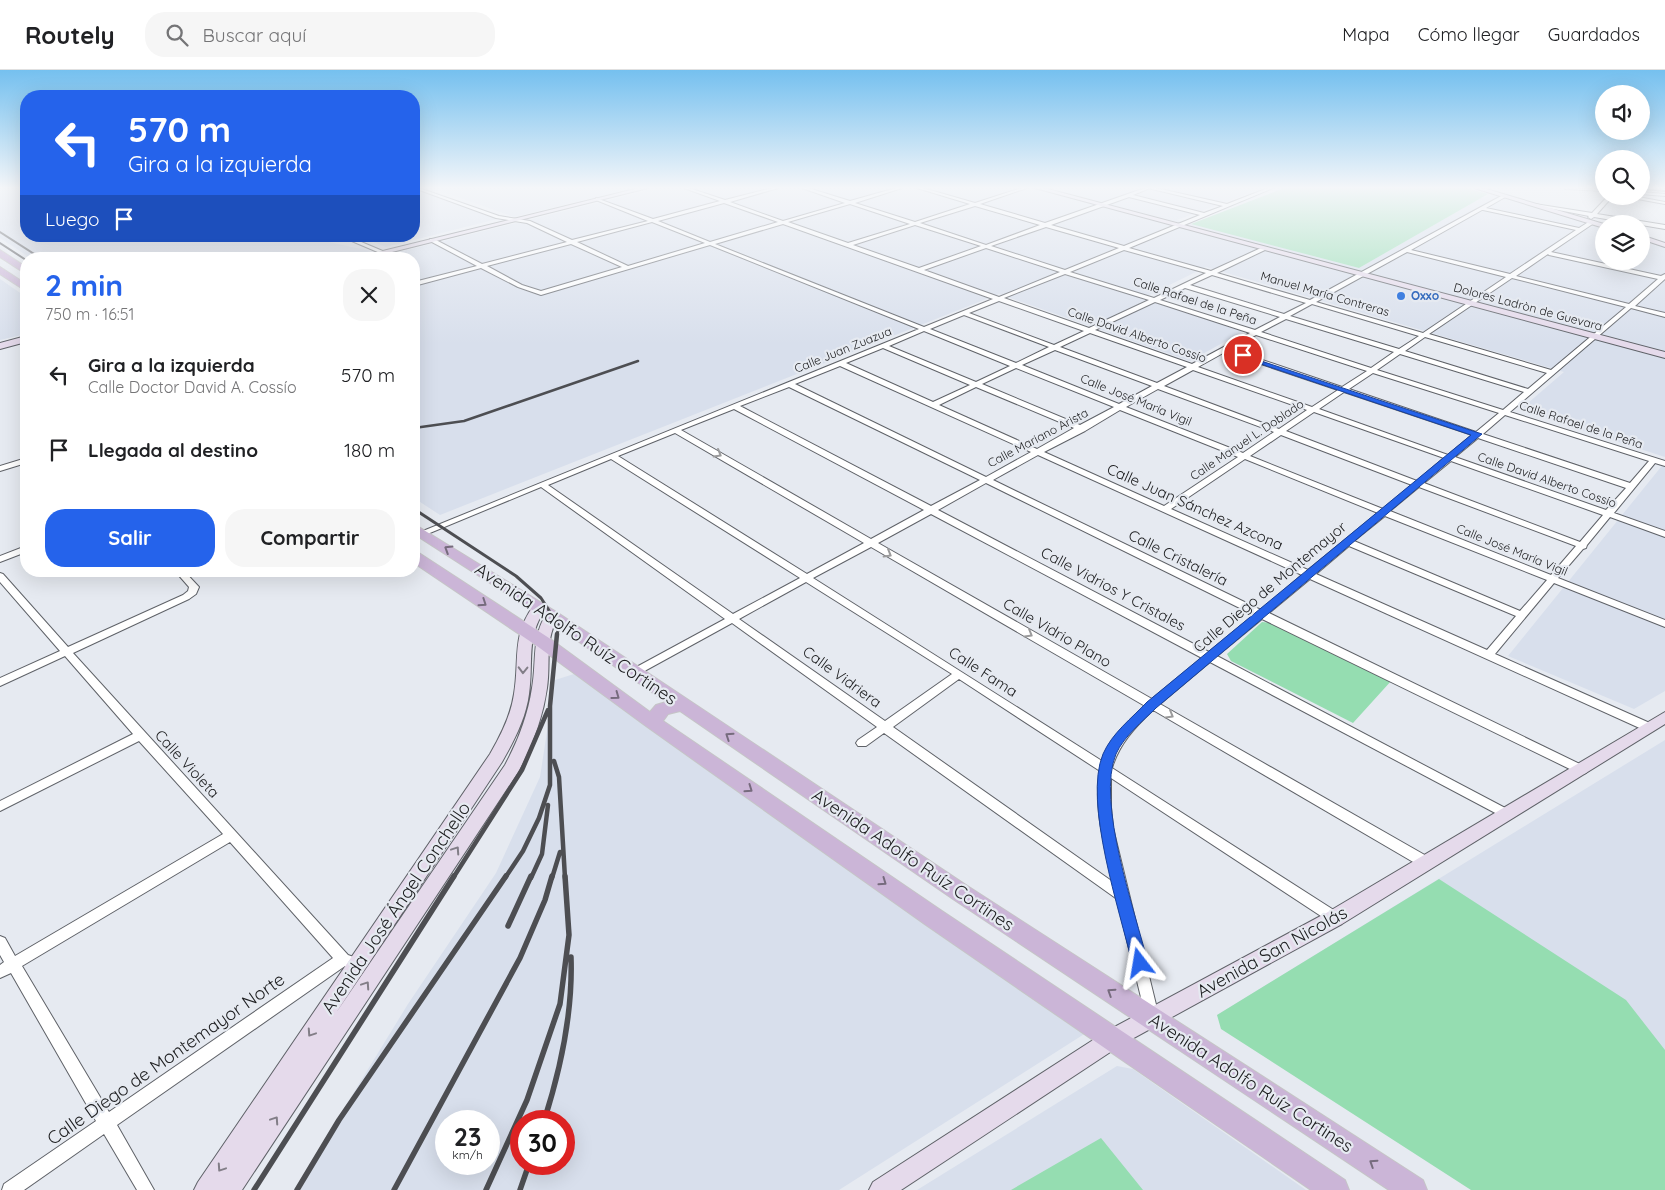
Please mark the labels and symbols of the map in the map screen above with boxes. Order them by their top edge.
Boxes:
street label: Manuel María Contreras [1259,268,1392,319]
street label: Calle Rafael de la Peña [1131,273,1259,328]
street label: Dolores Ladròn de Guevara [1452,279,1604,334]
place label: Oxxo [1411,288,1440,303]
marker: Oxxo [1395,290,1407,302]
street label: Calle David Alberto Cossío [1066,304,1208,365]
street label: Calle Juan Zuazua [792,323,894,376]
pin [1222,334,1264,376]
street label: Calle José María Vigil [1078,370,1194,429]
street label: Calle Manuel L. Doblado [1187,396,1306,483]
street label: Calle Rafael de la Peña [1517,397,1645,452]
street label: Calle Mariano Arista [985,405,1091,470]
one-way arrow [712,448,721,458]
street label: Calle David Alberto Cossío [1476,449,1618,510]
street label: Calle Juan Sánchez Azcona [1104,459,1286,554]
street label: Calle Diego de Montemayor [1189,517,1350,656]
street label: Calle José María Vigil [1454,520,1570,579]
street label: Calle Cristalería [1125,525,1231,590]
street label: Calle Vidrios Y Cristales [1038,542,1189,635]
one-way arrow [444,546,454,555]
one-way arrow [883,547,892,557]
street label: Avenida Adolfo Ruíz Cortines [471,557,682,710]
street label: Calle Vidrio Plano [1000,594,1115,671]
one-way arrow [477,597,487,606]
one-way arrow [1024,628,1033,638]
street label: Calle Vidriera [799,642,885,712]
street label: Calle Fama [945,642,1021,701]
one-way arrow [518,666,528,674]
one-way arrow [610,690,620,699]
one-way arrow [1165,709,1174,719]
street label: Calle Violeta [151,726,224,802]
one-way arrow [725,733,734,743]
one-way arrow [743,783,753,792]
street label: Avenida Adolfo Ruíz Cortines [808,783,1019,936]
street label: Avenida José Ángel Conchello [316,798,475,1018]
one-way arrow [450,847,459,856]
one-way arrow [877,876,886,885]
street label: Avenida San Nicolás [1192,901,1351,1003]
position arrow [1113,936,1165,988]
street label: Calle Diego de Montemayor Norte [42,967,289,1150]
one-way arrow [360,982,369,991]
one-way arrow [1108,988,1117,998]
street label: Avenida Adolfo Ruíz Cortines [1145,1008,1358,1157]
one-way arrow [308,1027,317,1037]
speed limit sign: 30 [510,1110,575,1175]
one-way arrow [269,1117,278,1126]
one-way arrow [1369,1160,1378,1169]
one-way arrow [218,1162,227,1172]

